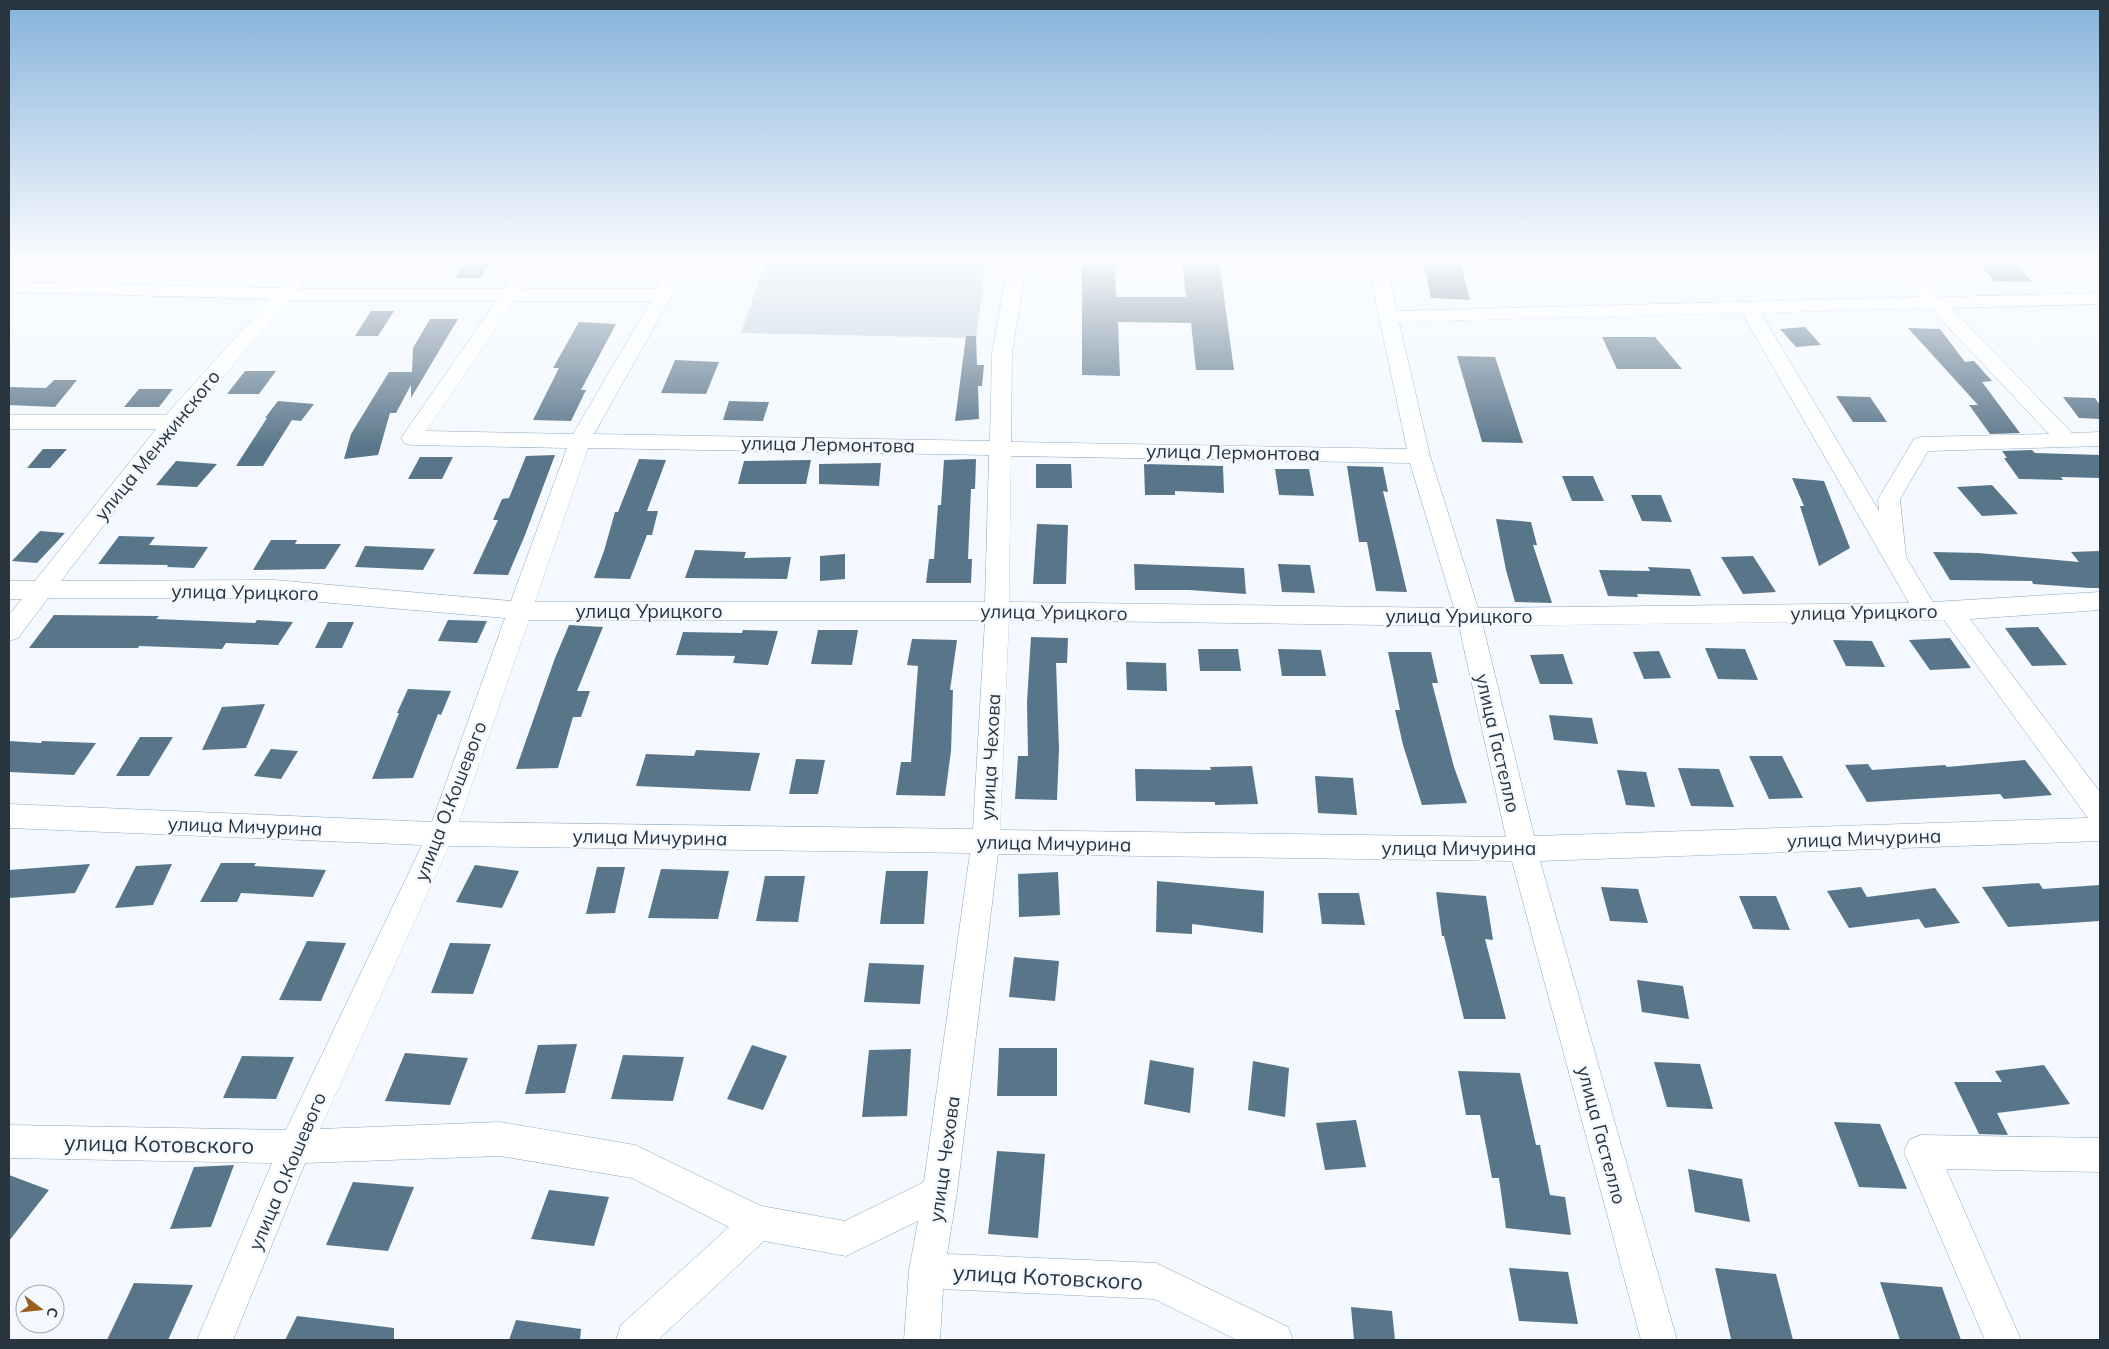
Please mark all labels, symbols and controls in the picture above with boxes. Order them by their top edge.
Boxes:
street label: улица Менжинского [89,365,225,525]
street label: улица Лермонтова [741,430,915,458]
street label: улица Лермонтова [1146,438,1320,466]
street label: улица Урицкого [171,579,319,605]
street label: улица Урицкого [575,599,723,623]
street label: улица Урицкого [980,599,1128,625]
street label: улица Урицкого [1790,599,1938,625]
street label: улица Урицкого [1385,604,1533,628]
street label: улица Гастелло [1470,671,1526,815]
street label: улица Чехова [975,693,1005,821]
street label: улица О.Кошевого [408,718,492,884]
street label: улица Мичурина [167,811,323,841]
street label: улица Мичурина [1786,823,1942,853]
street label: улица Мичурина [572,824,728,850]
street label: улица Мичурина [976,830,1132,856]
street label: улица Мичурина [1382,836,1536,860]
street label: улица Гастелло [1572,1063,1632,1207]
street label: улица О.Кошевого [243,1088,331,1254]
street label: улица Чехова [923,1094,965,1224]
street label: улица Котовского [64,1128,254,1160]
street label: улица Котовского [952,1258,1144,1296]
north arrow [15,1284,65,1334]
text: С [43,1305,62,1320]

